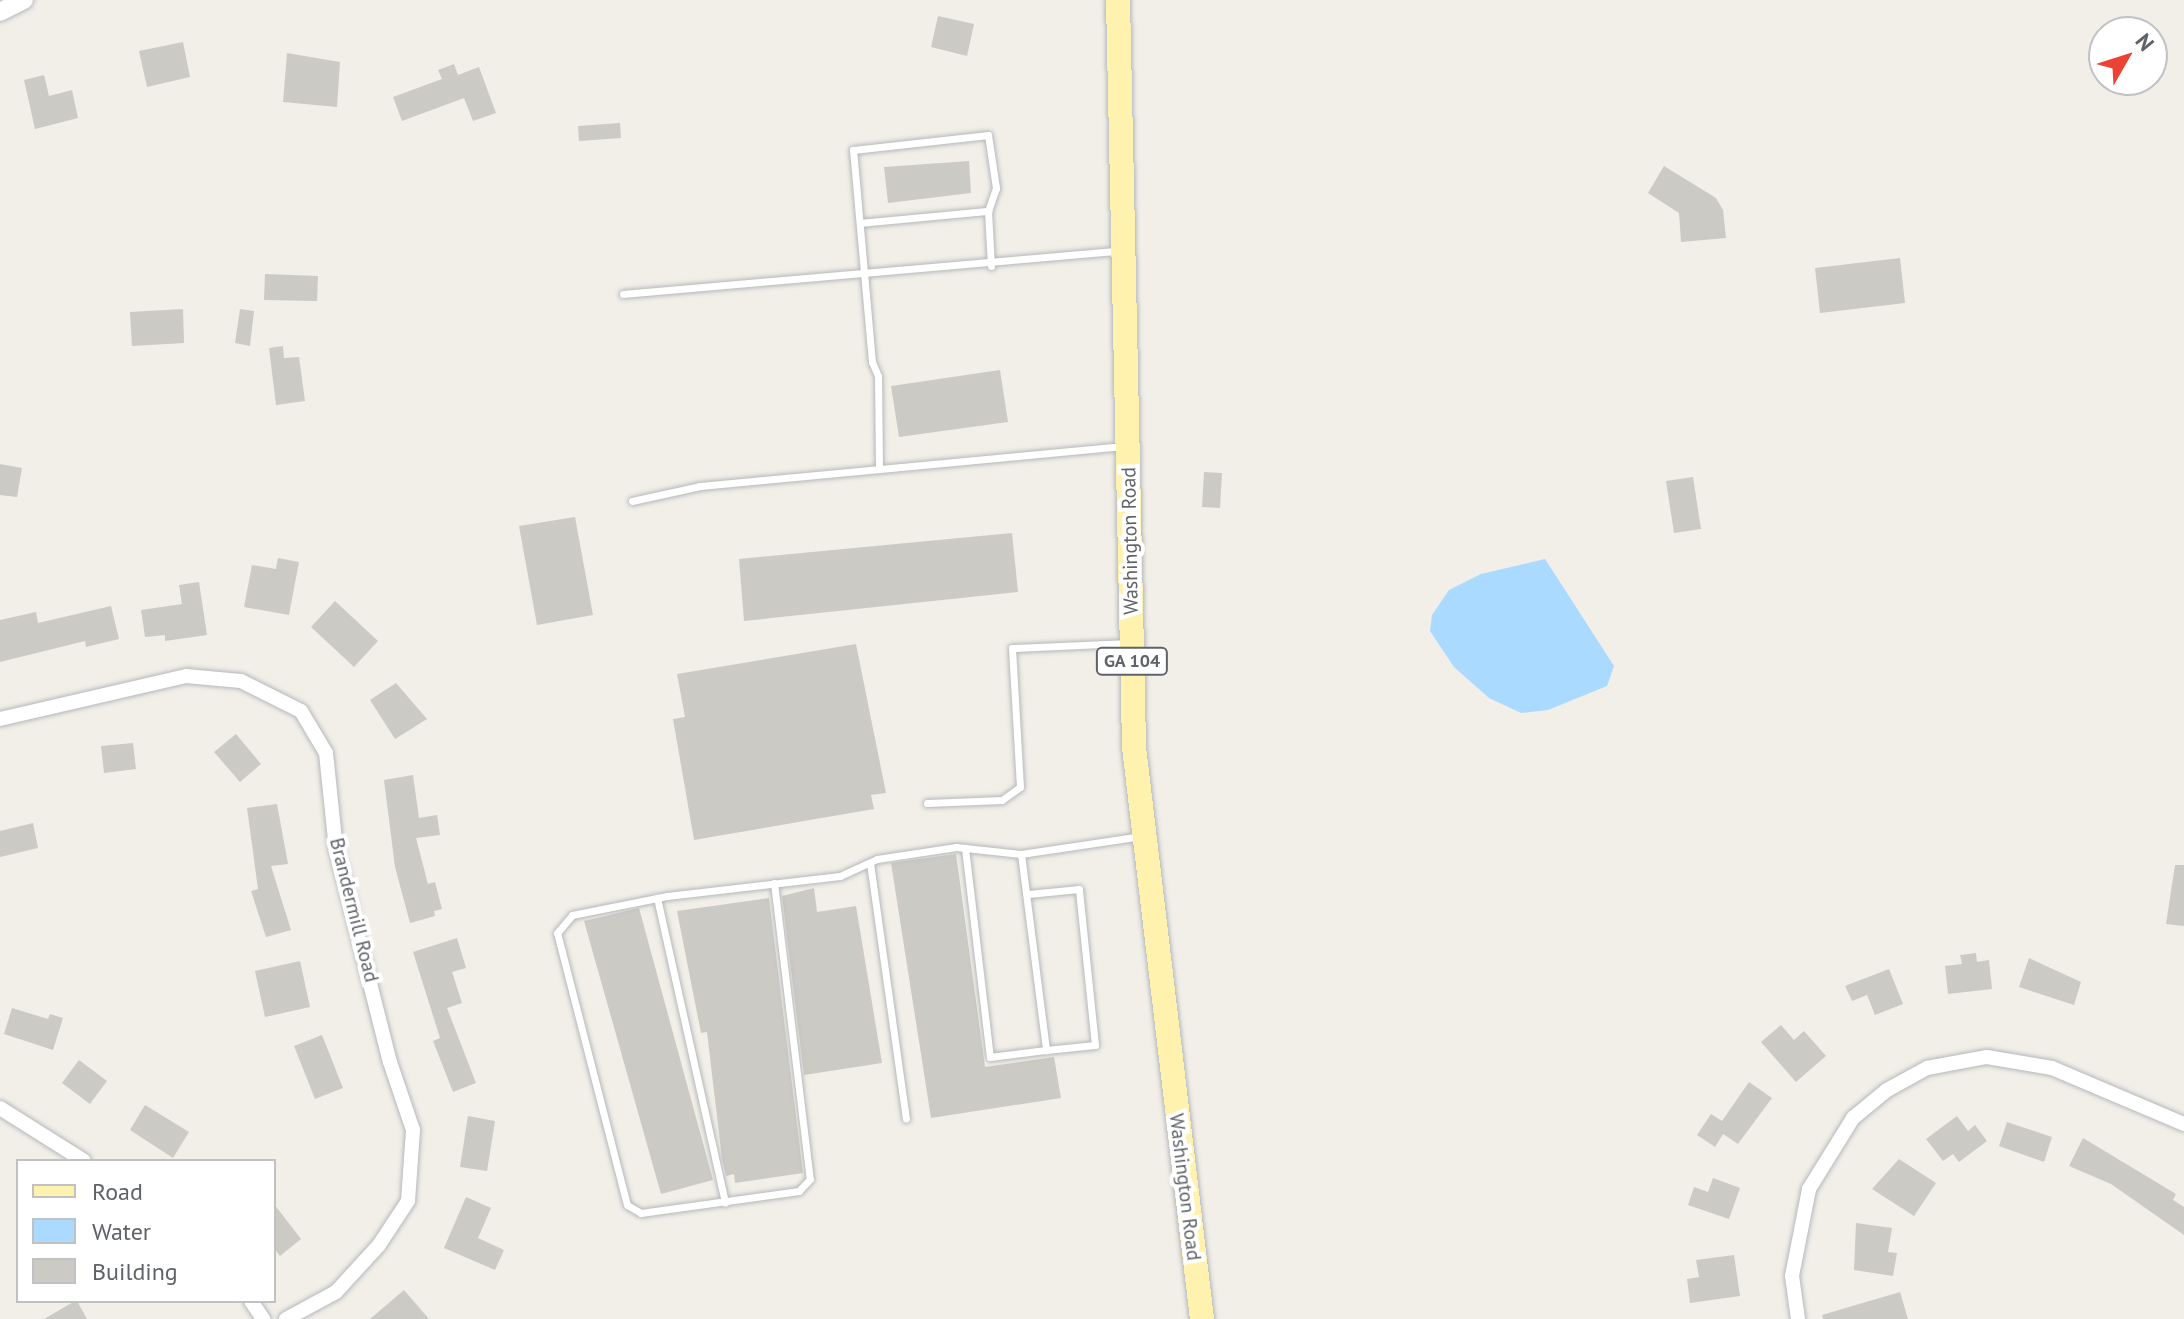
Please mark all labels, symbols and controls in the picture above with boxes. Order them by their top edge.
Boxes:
north arrow [2088,16,2168,96]
text: N [2130,28,2161,57]
street label: Washington Road [1117,467,1143,615]
road number: GA 104 [1094,647,1170,675]
street label: Brandermill Road [324,835,384,985]
street label: Washington Road [1164,1112,1206,1262]
legend [16,1159,276,1303]
text: Road [92,1176,143,1207]
text: Water [92,1216,151,1247]
text: Building [92,1256,178,1287]

